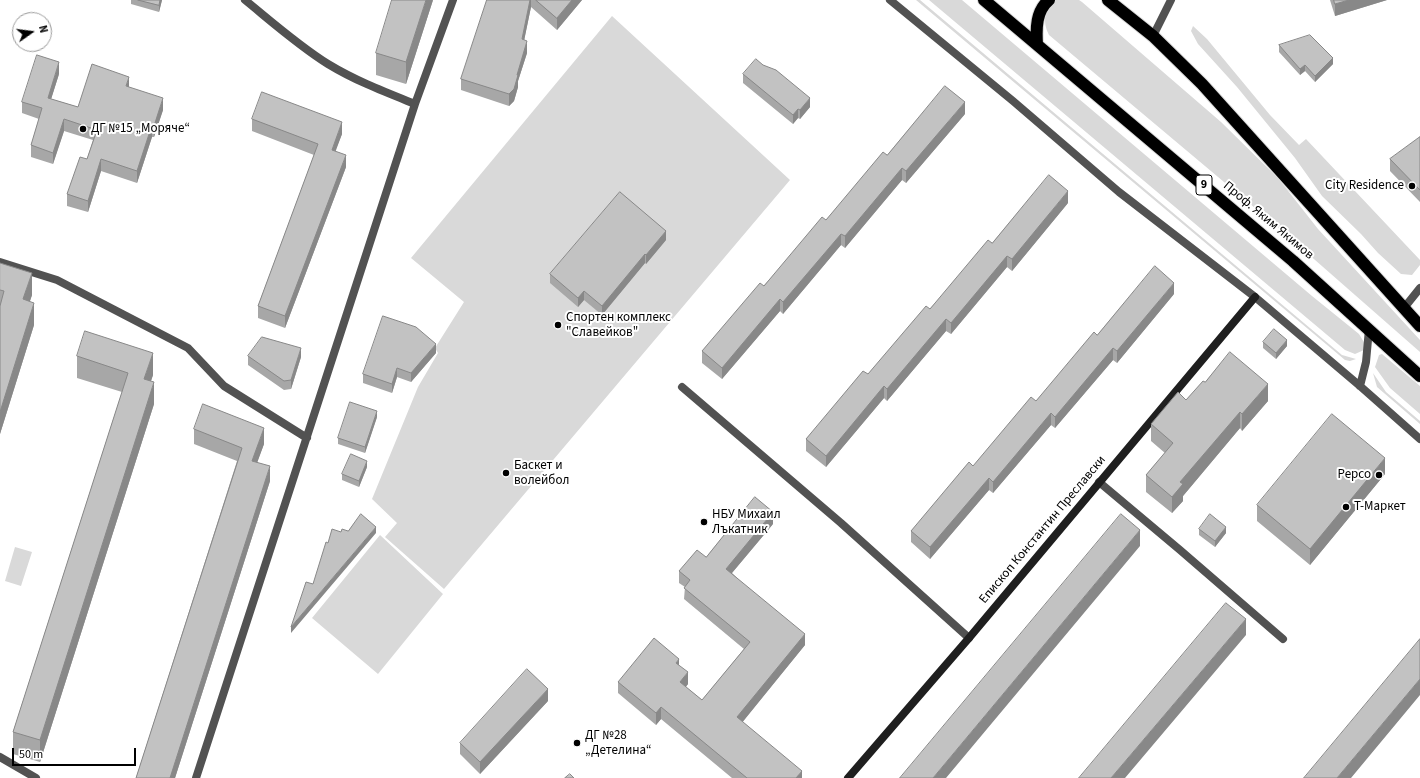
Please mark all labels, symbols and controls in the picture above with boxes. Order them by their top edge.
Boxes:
north arrow [12,12,52,52]
text: N [35,24,51,35]
place label: ДГ №15 „Моряче“ [91,121,190,137]
marker: ДГ №15 „Моряче“ [78,124,88,134]
road number: 9 [1196,175,1212,195]
place label: City Residence [1325,178,1404,194]
street label: Проф. Яким Якимов [1220,179,1316,263]
marker: City Residence [1407,181,1417,191]
place label: Спортен комплекс "Славейков" [566,310,671,341]
marker: Спортен комплекс "Славейков" [553,320,563,330]
street label: Епископ Константин Преславски [976,453,1110,607]
place label: Баскет и волейбол [514,458,569,489]
place label: Pepco [1338,467,1371,483]
marker: Баскет и волейбол [501,468,511,478]
marker: Pepco [1374,470,1384,480]
place label: Т-Маркет [1354,499,1406,515]
marker: Т-Маркет [1341,502,1351,512]
place label: НБУ Михаил Лъкатник [712,507,781,538]
marker: НБУ Михаил Лъкатник [699,517,709,527]
place label: ДГ №28 „Детелина“ [585,728,652,759]
marker: ДГ №28 „Детелина“ [572,738,582,748]
scale bar [14,740,138,766]
text: 50 m [19,746,43,763]

